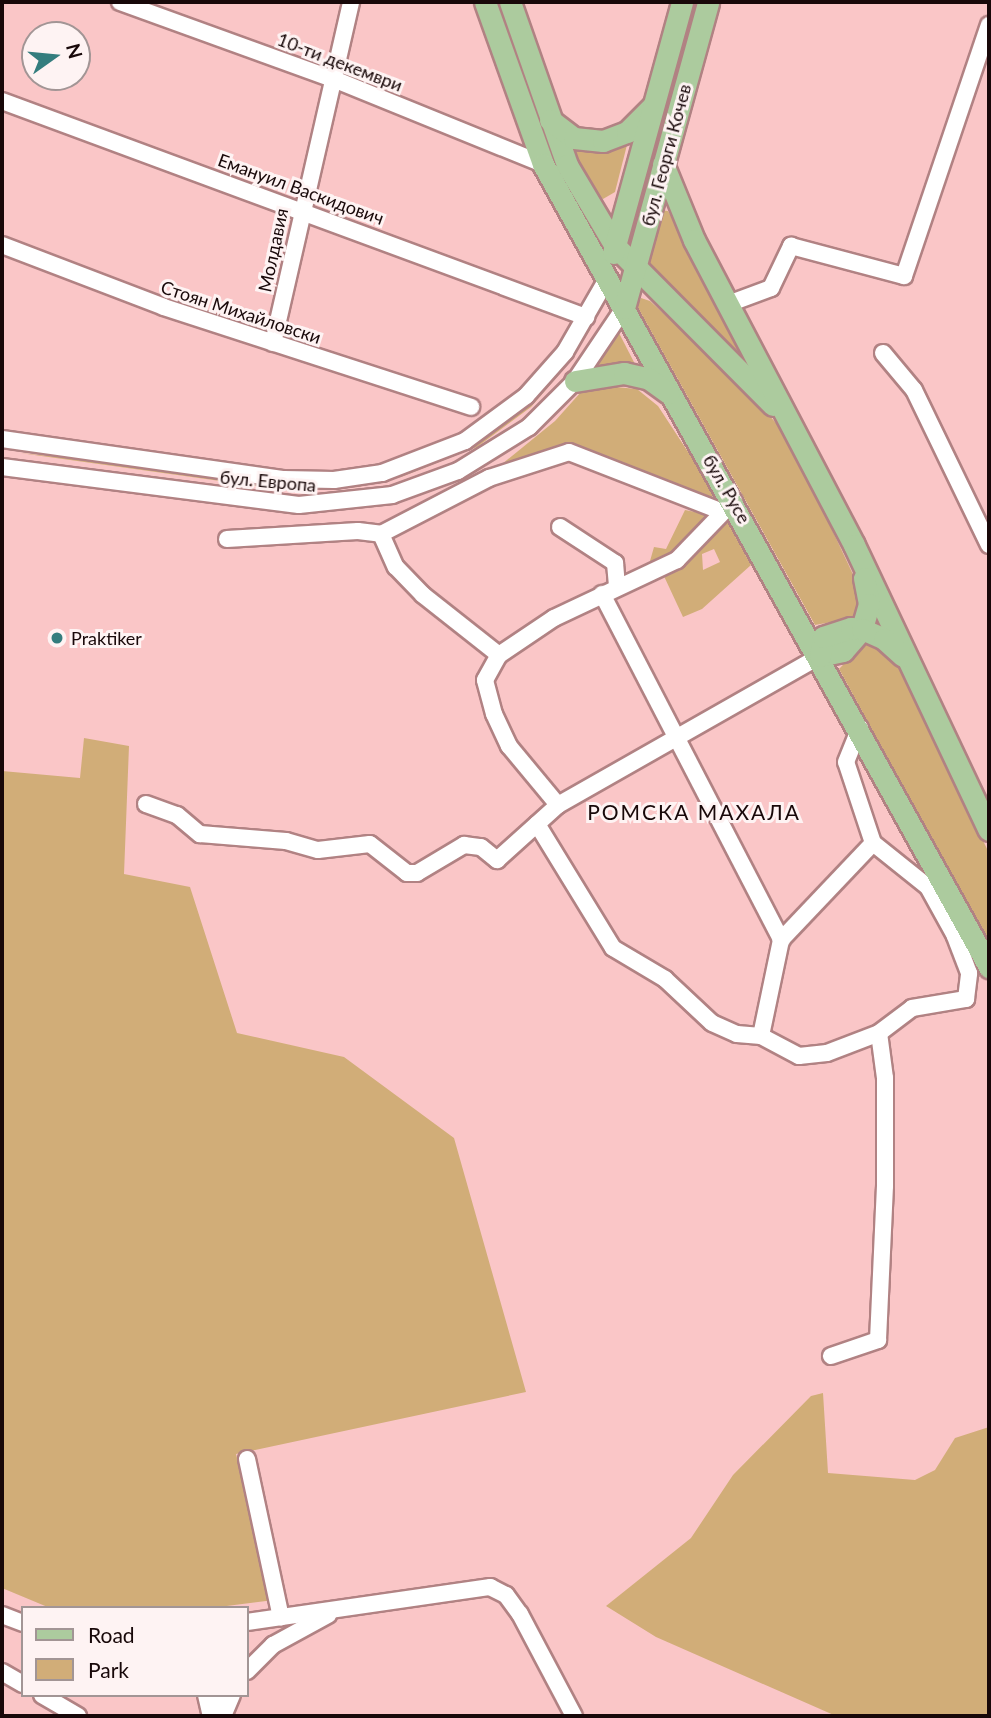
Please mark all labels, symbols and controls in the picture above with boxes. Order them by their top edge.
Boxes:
north arrow [21,21,91,91]
street label: 10-ти декември [274,28,406,96]
text: N [62,41,88,61]
street label: бул. Георги Кочев [637,82,695,228]
street label: Емануил Васкидович [215,149,387,229]
street label: Молдавия [254,206,292,294]
street label: Стоян Михайловски [158,276,324,348]
street label: бул. Русе [699,451,755,527]
street label: бул. Европа [219,466,317,496]
place label: Praktiker [71,627,142,649]
marker: Praktiker [49,630,65,646]
district label: РОМСКА МАХАЛА [589,799,799,825]
legend [21,1606,248,1697]
text: Road [88,1622,135,1647]
text: Park [88,1657,129,1682]

